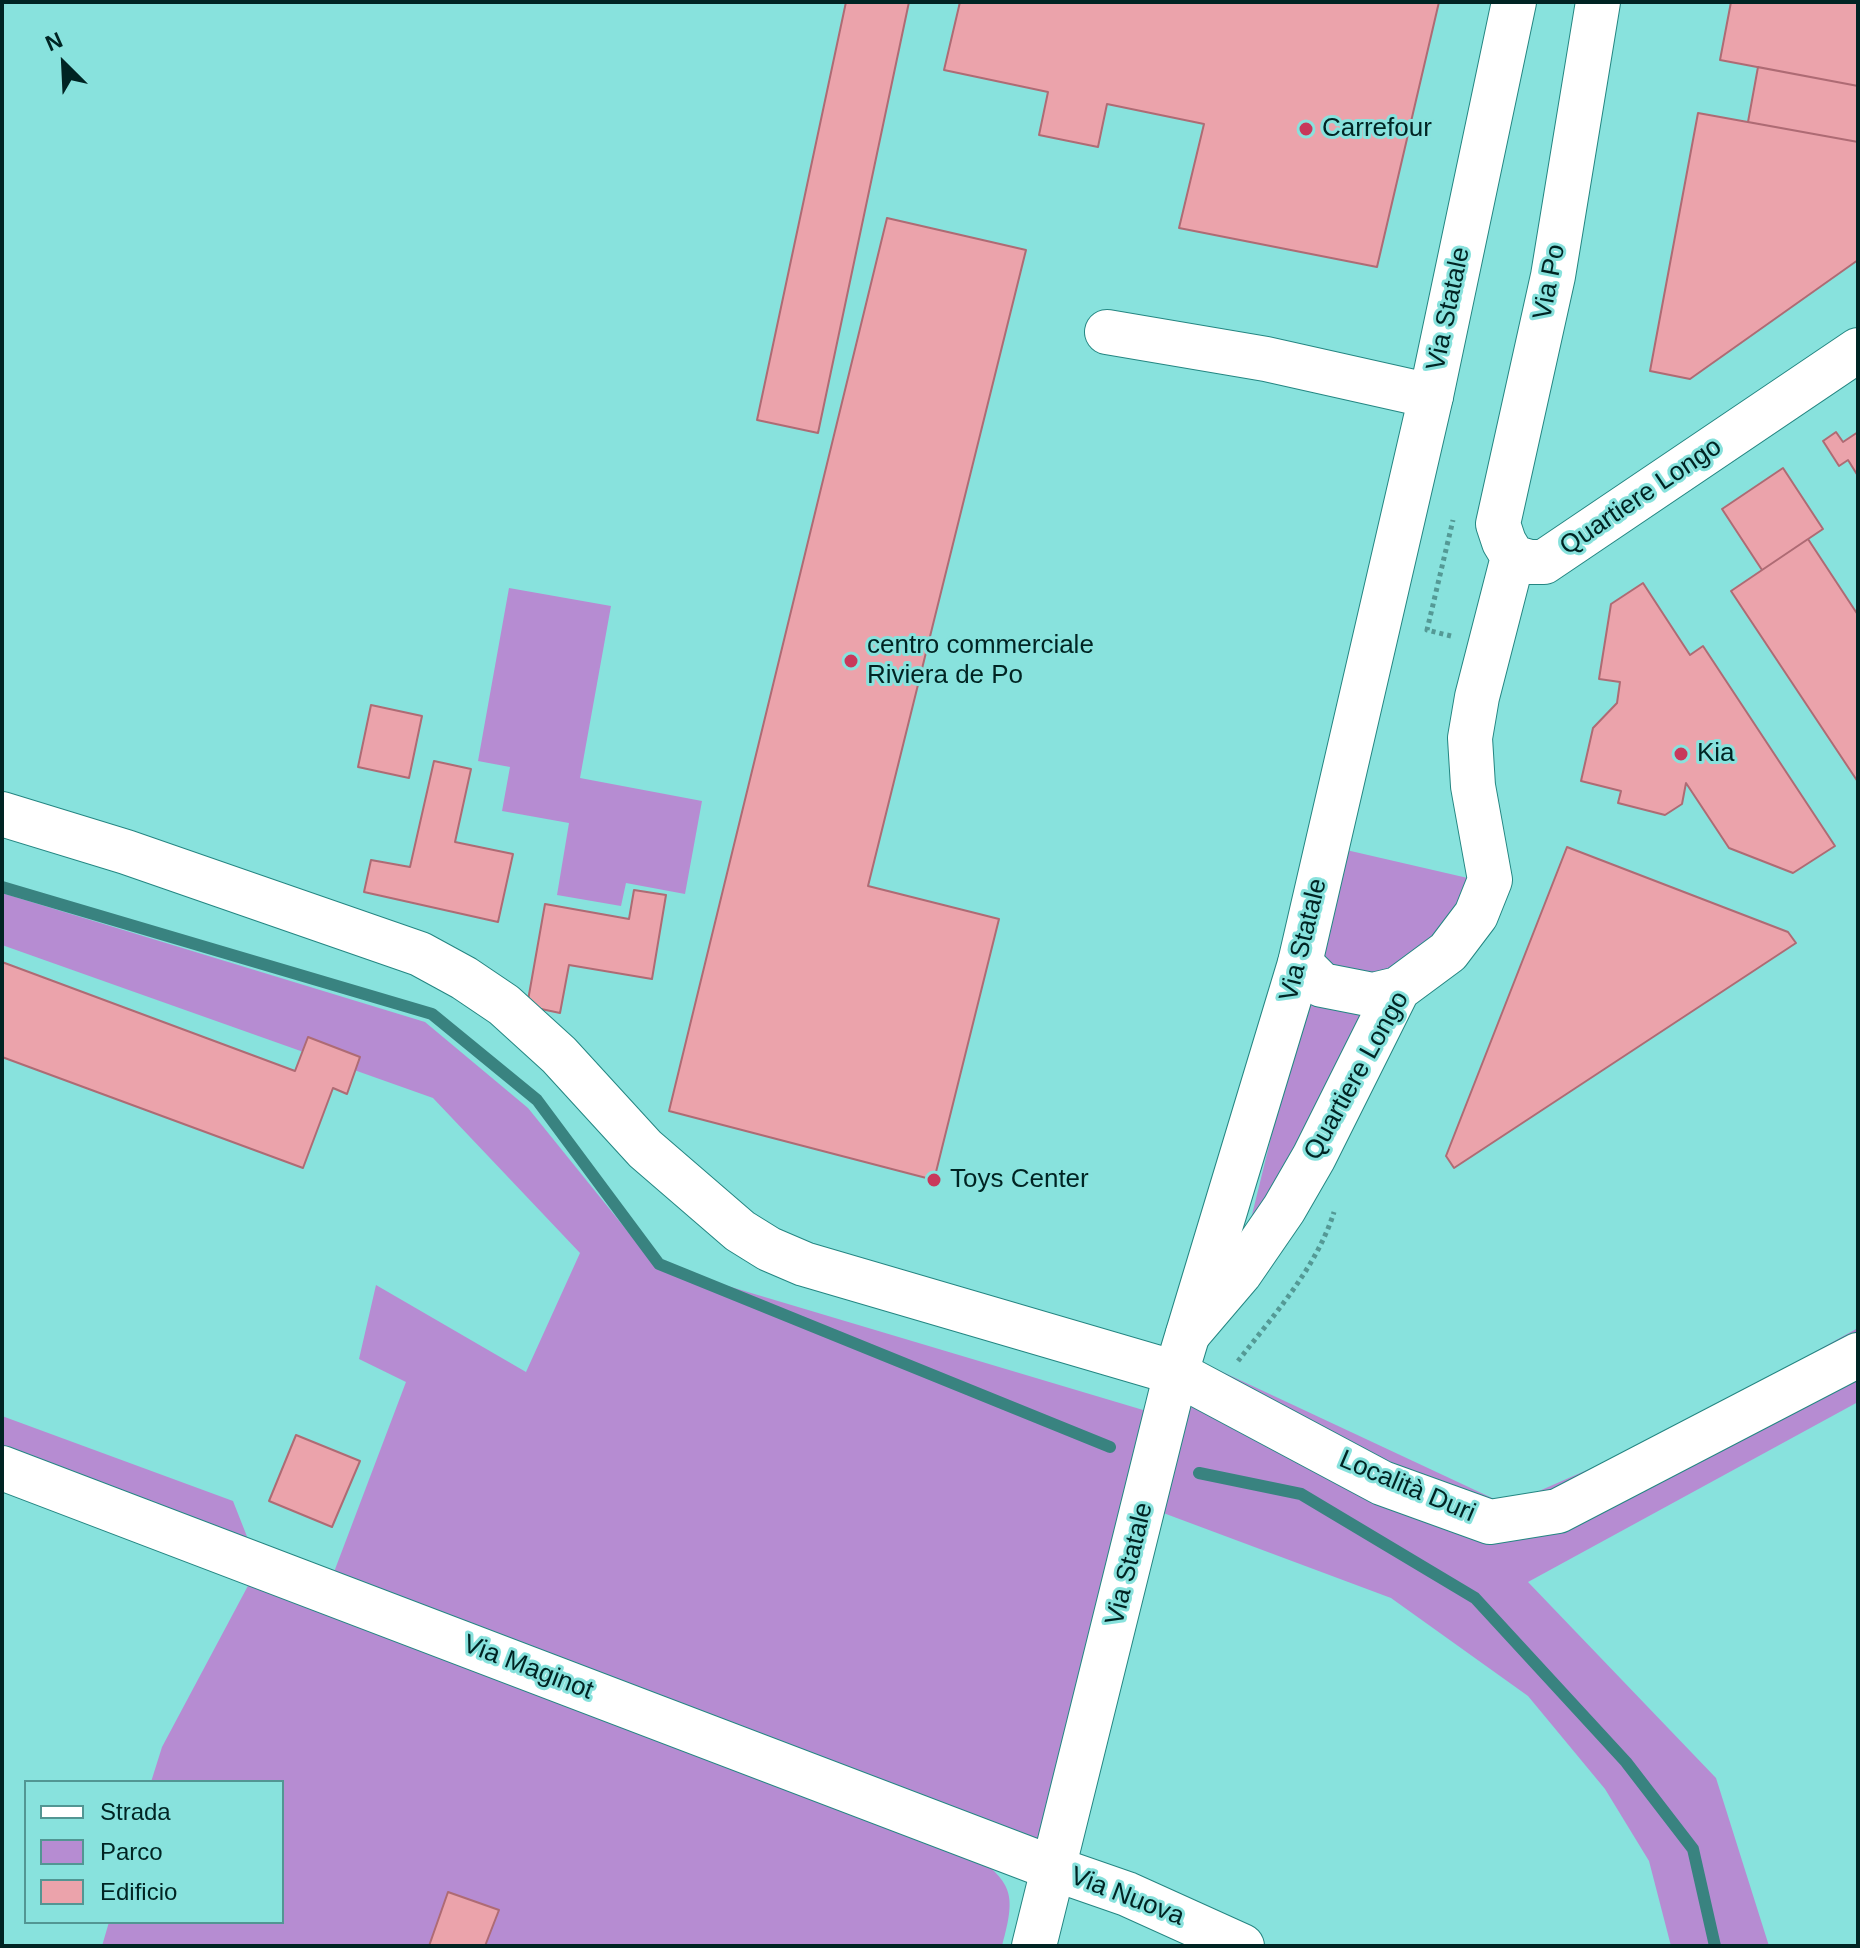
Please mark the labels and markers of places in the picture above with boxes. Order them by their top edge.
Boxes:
place label: Carrefour [1322,113,1432,145]
marker: Carrefour [1297,120,1315,138]
place label: centro commerciale Riviera de Po [867,630,1094,692]
marker: centro commerciale Riviera de Po [842,652,860,670]
place label: Kia [1697,738,1735,770]
marker: Kia [1672,745,1690,763]
place label: Toys Center [950,1164,1089,1196]
marker: Toys Center [925,1171,943,1189]

